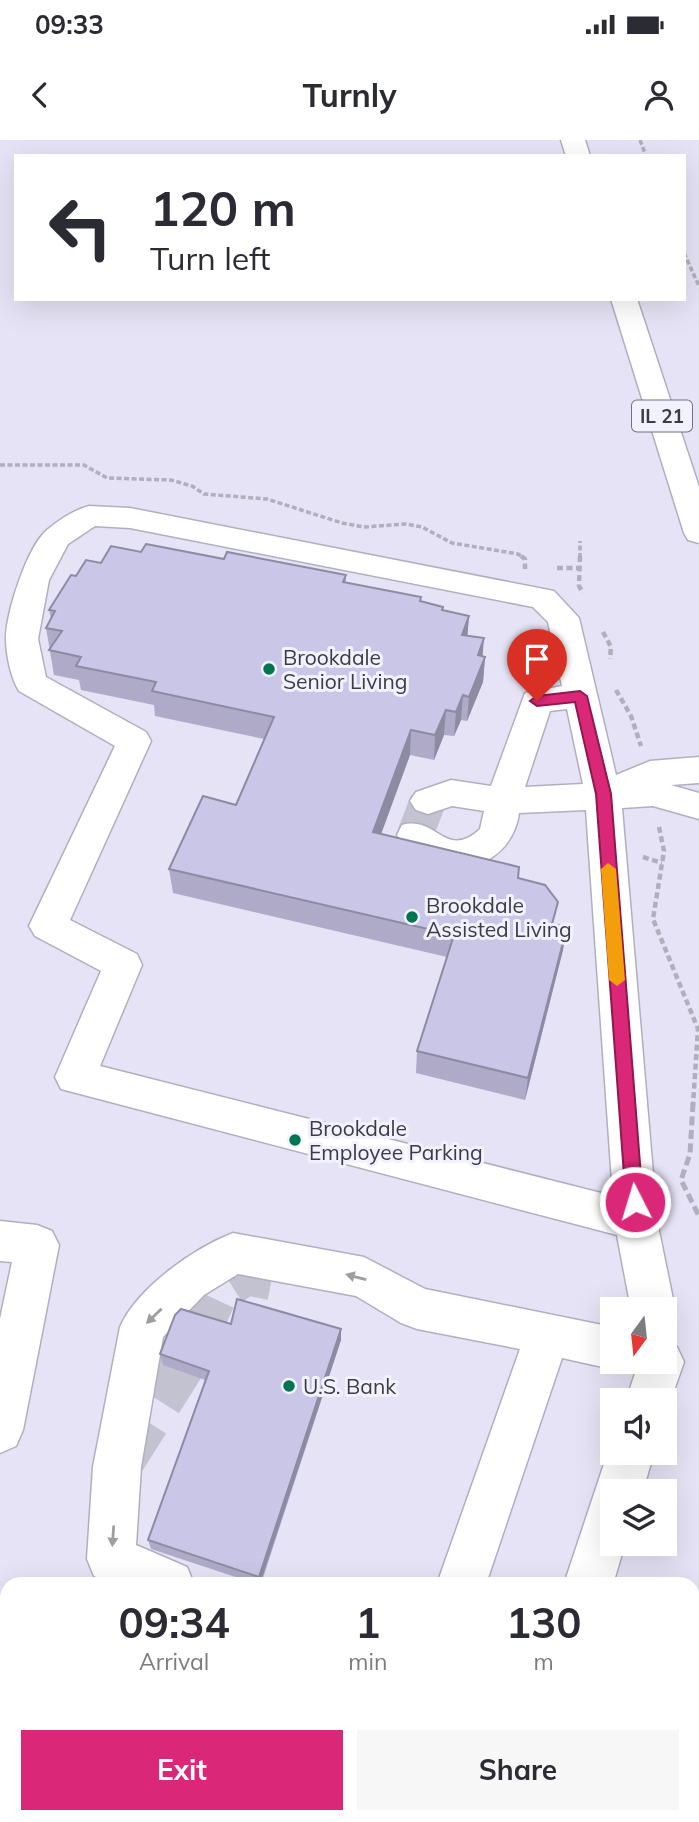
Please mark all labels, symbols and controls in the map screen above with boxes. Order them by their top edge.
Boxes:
text: 09:33 [35,8,104,41]
text: Turnly [302,75,397,115]
icon: back [21,76,59,114]
icon: person [640,76,678,114]
text: 120 m [150,177,296,238]
icon: left [35,182,126,273]
text: Turn left [150,238,270,278]
road number: IL 21 [632,400,692,432]
pin [507,629,567,701]
icon: arrive [518,640,556,678]
place label: Brookdale Senior Living [283,644,407,694]
marker: Brookdale Senior Living [261,661,277,677]
place label: Brookdale Assisted Living [426,892,572,942]
marker: Brookdale Assisted Living [404,909,420,925]
place label: Brookdale Employee Parking [309,1115,483,1165]
marker: Brookdale Employee Parking [287,1132,303,1148]
position arrow [598,1165,672,1239]
one-way arrow [345,1271,367,1282]
north arrow [600,1297,677,1374]
map controls [600,1297,677,1556]
one-way arrow [146,1307,163,1323]
place label: U.S. Bank [303,1373,396,1399]
marker: U.S. Bank [281,1378,297,1394]
button: sound [600,1388,677,1465]
button: layers [600,1479,677,1556]
one-way arrow [107,1525,118,1547]
text: 09:34 [119,1596,230,1649]
text: 1 [355,1596,380,1649]
text: 130 [506,1596,581,1649]
text: Arrival [139,1647,209,1676]
text: min [348,1647,387,1676]
text: m [534,1647,554,1676]
button: Exit [21,1730,343,1810]
button: Share [357,1730,679,1810]

